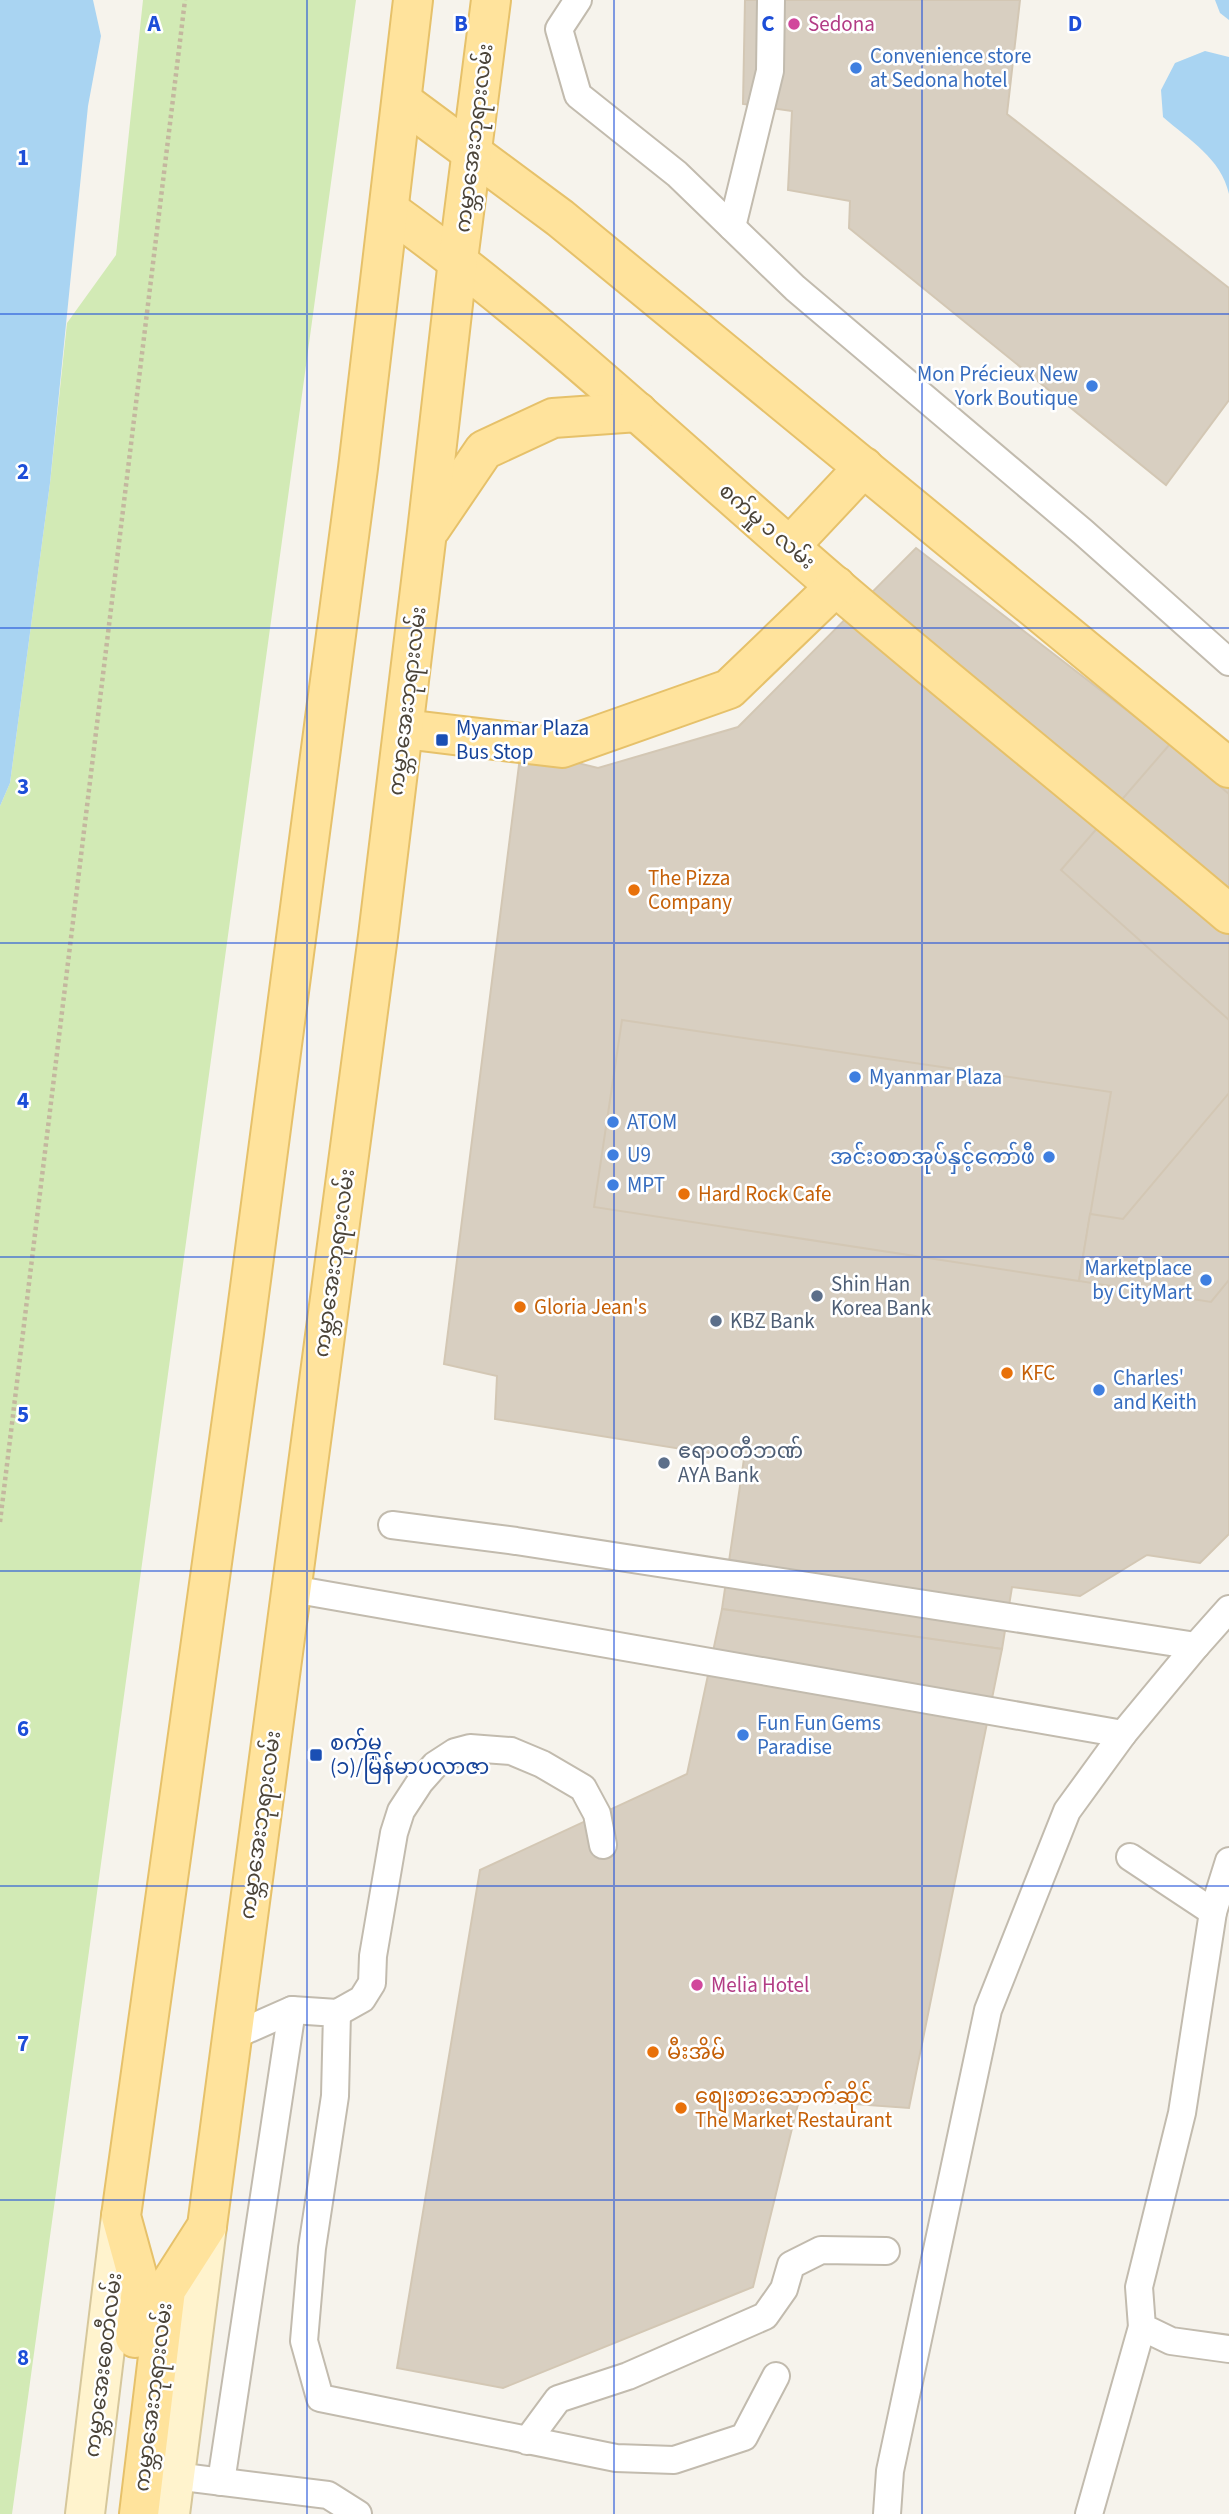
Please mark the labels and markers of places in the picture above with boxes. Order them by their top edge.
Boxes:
place label: Sedona [808,9,875,39]
marker: Sedona [786,16,802,32]
place label: Convenience store at Sedona hotel [870,41,1031,95]
marker: Convenience store at Sedona hotel [848,60,864,76]
place label: Mon Précieux New York Boutique [917,359,1078,413]
marker: Mon Précieux New York Boutique [1084,378,1100,394]
place label: Myanmar Plaza Bus Stop [456,713,589,767]
marker: Myanmar Plaza Bus Stop [434,732,450,748]
place label: The Pizza Company [648,863,732,917]
marker: The Pizza Company [626,882,642,898]
place label: Myanmar Plaza [869,1062,1002,1092]
marker: Myanmar Plaza [847,1069,863,1085]
place label: ATOM [627,1107,677,1137]
marker: ATOM [605,1114,621,1130]
place label: U9 [627,1140,651,1170]
place label: အင်းဝစာအုပ်နှင့်ကော်ဖီ [830,1141,1035,1174]
marker: U9 [605,1147,621,1163]
marker: အင်းဝစာအုပ်နှင့်ကော်ဖီ [1041,1149,1057,1165]
place label: MPT [627,1170,665,1200]
marker: MPT [605,1177,621,1193]
place label: Hard Rock Cafe [698,1179,831,1209]
marker: Hard Rock Cafe [676,1186,692,1202]
place label: Marketplace by CityMart [1084,1253,1192,1307]
place label: Shin Han Korea Bank [831,1269,932,1323]
marker: Marketplace by CityMart [1198,1272,1214,1288]
marker: Shin Han Korea Bank [809,1288,825,1304]
place label: Gloria Jean's [534,1292,647,1322]
marker: Gloria Jean's [512,1299,528,1315]
place label: KBZ Bank [730,1306,815,1336]
marker: KBZ Bank [708,1313,724,1329]
place label: KFC [1021,1358,1055,1388]
place label: Charles' and Keith [1113,1363,1197,1417]
marker: KFC [999,1365,1015,1381]
marker: Charles' and Keith [1091,1382,1107,1398]
place label: ဧရာဝတီဘဏ် AYA Bank [678,1435,803,1490]
marker: ဧရာဝတီဘဏ် AYA Bank [656,1455,672,1471]
place label: Fun Fun Gems Paradise [757,1708,881,1762]
place label: စက်မှု (၁)/မြန်မာပလာဇာ [330,1727,489,1784]
marker: Fun Fun Gems Paradise [735,1727,751,1743]
marker: စက်မှု (၁)/မြန်မာပလာဇာ [308,1747,324,1763]
place label: Melia Hotel [711,1970,809,2000]
marker: Melia Hotel [689,1977,705,1993]
place label: မီးအိမ် [667,2036,725,2067]
marker: မီးအိမ် [645,2044,661,2060]
place label: စျေးစားသောက်ဆိုင် The Market Restaurant [695,2080,892,2135]
marker: စျေးစားသောက်ဆိုင် The Market Restaurant [673,2100,689,2116]

